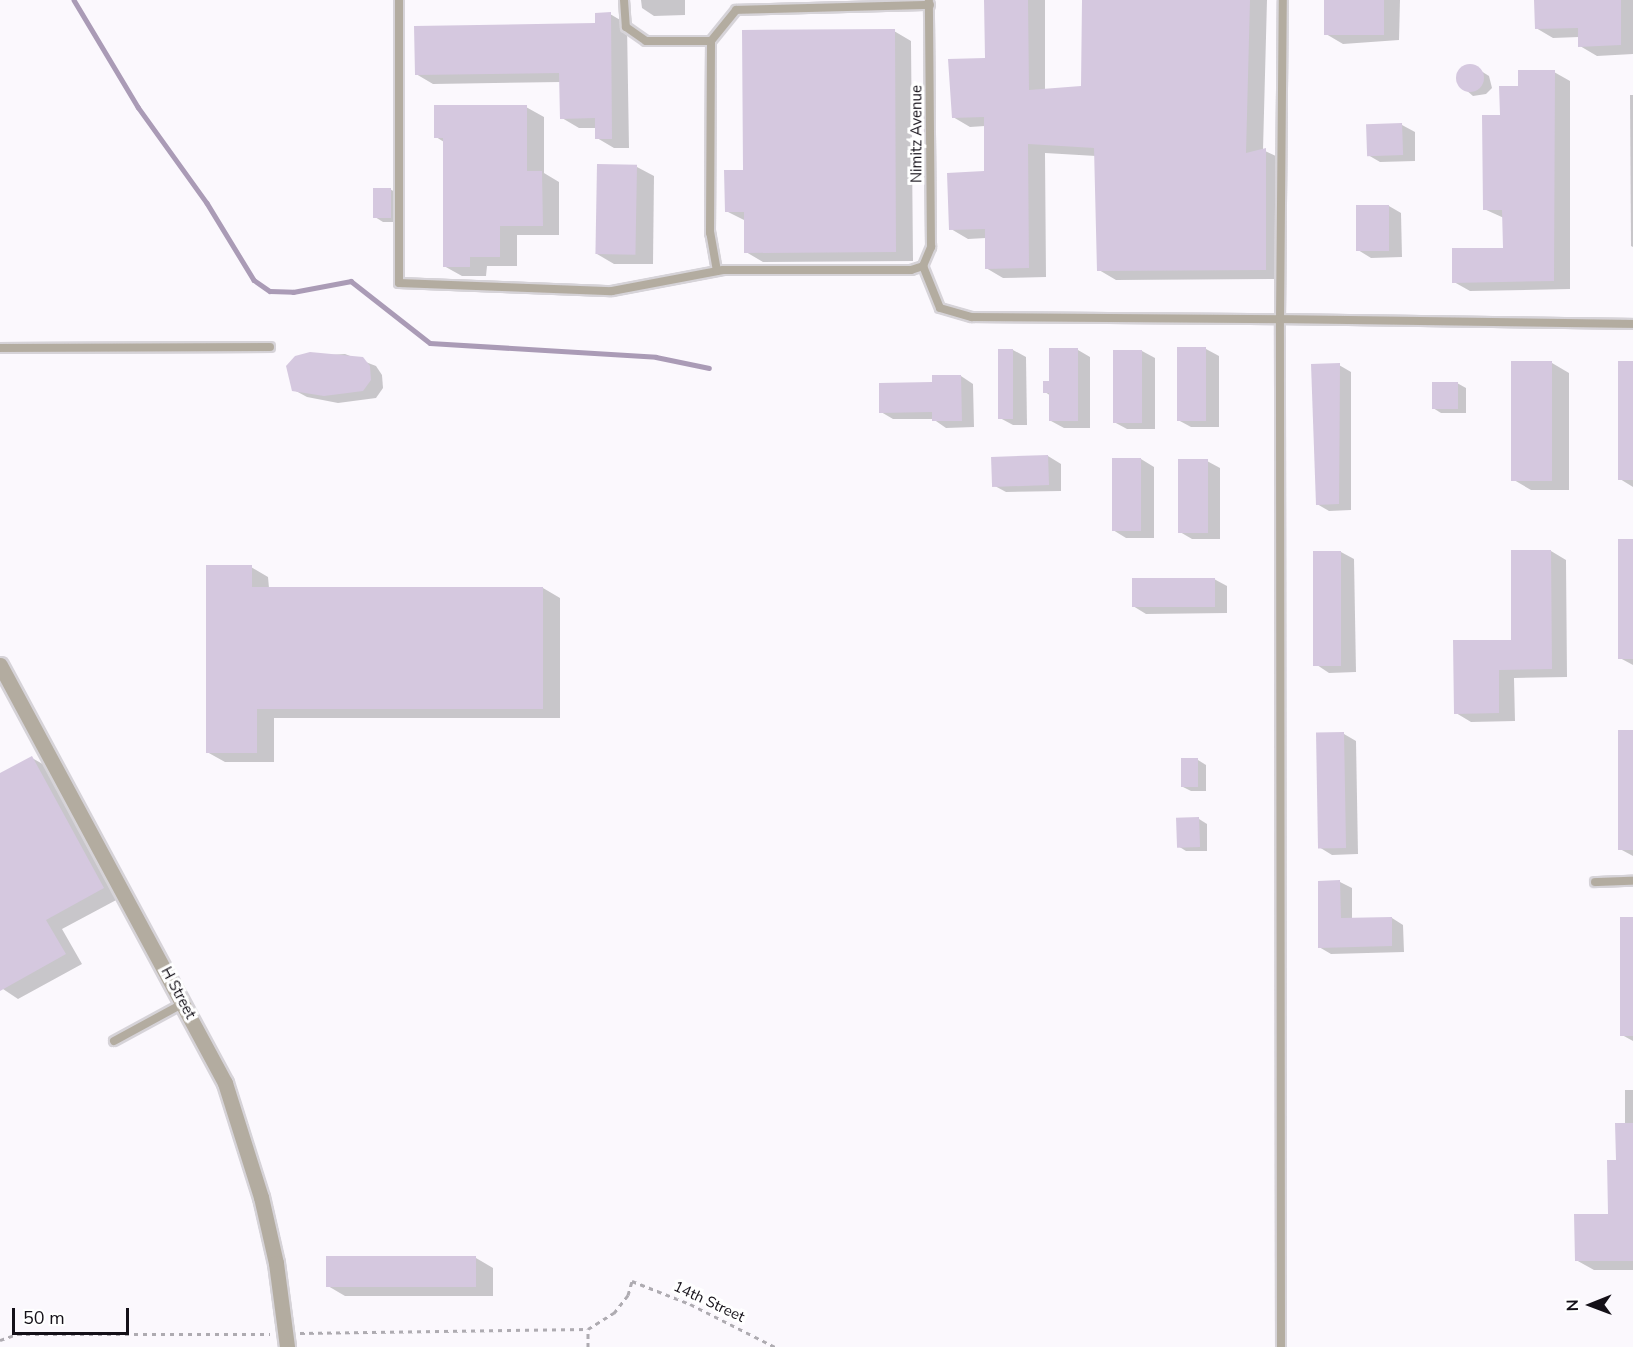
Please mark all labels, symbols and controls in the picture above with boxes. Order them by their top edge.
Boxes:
street label: Nimitz Avenue [908,85,926,183]
street label: H Street [157,964,199,1022]
north arrow [1561,1275,1621,1335]
street label: 14th Street [671,1278,747,1326]
scale bar [15,1296,132,1334]
text: N [1562,1299,1584,1311]
text: 50 m [23,1306,65,1330]

